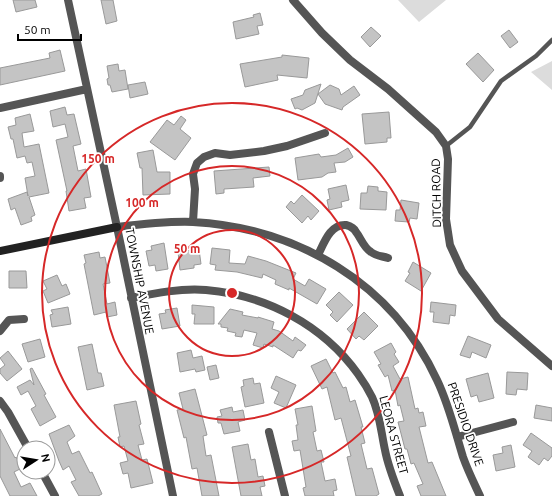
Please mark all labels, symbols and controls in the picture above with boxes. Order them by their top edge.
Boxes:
scale bar [18,16,81,42]
text: 50 m [24,23,51,36]
text: 150 m [81,152,115,165]
street label: DITCH ROAD [429,158,443,228]
text: 100 m [125,196,159,209]
street label: TOWNSHIP AVENUE [123,227,157,336]
text: 50 m [174,242,200,255]
centre of rings [225,286,239,300]
street label: PRESIDIO DRIVE [446,380,487,468]
street label: LEORA STREET [377,394,411,476]
north arrow [16,440,56,480]
text: N [39,453,53,463]

